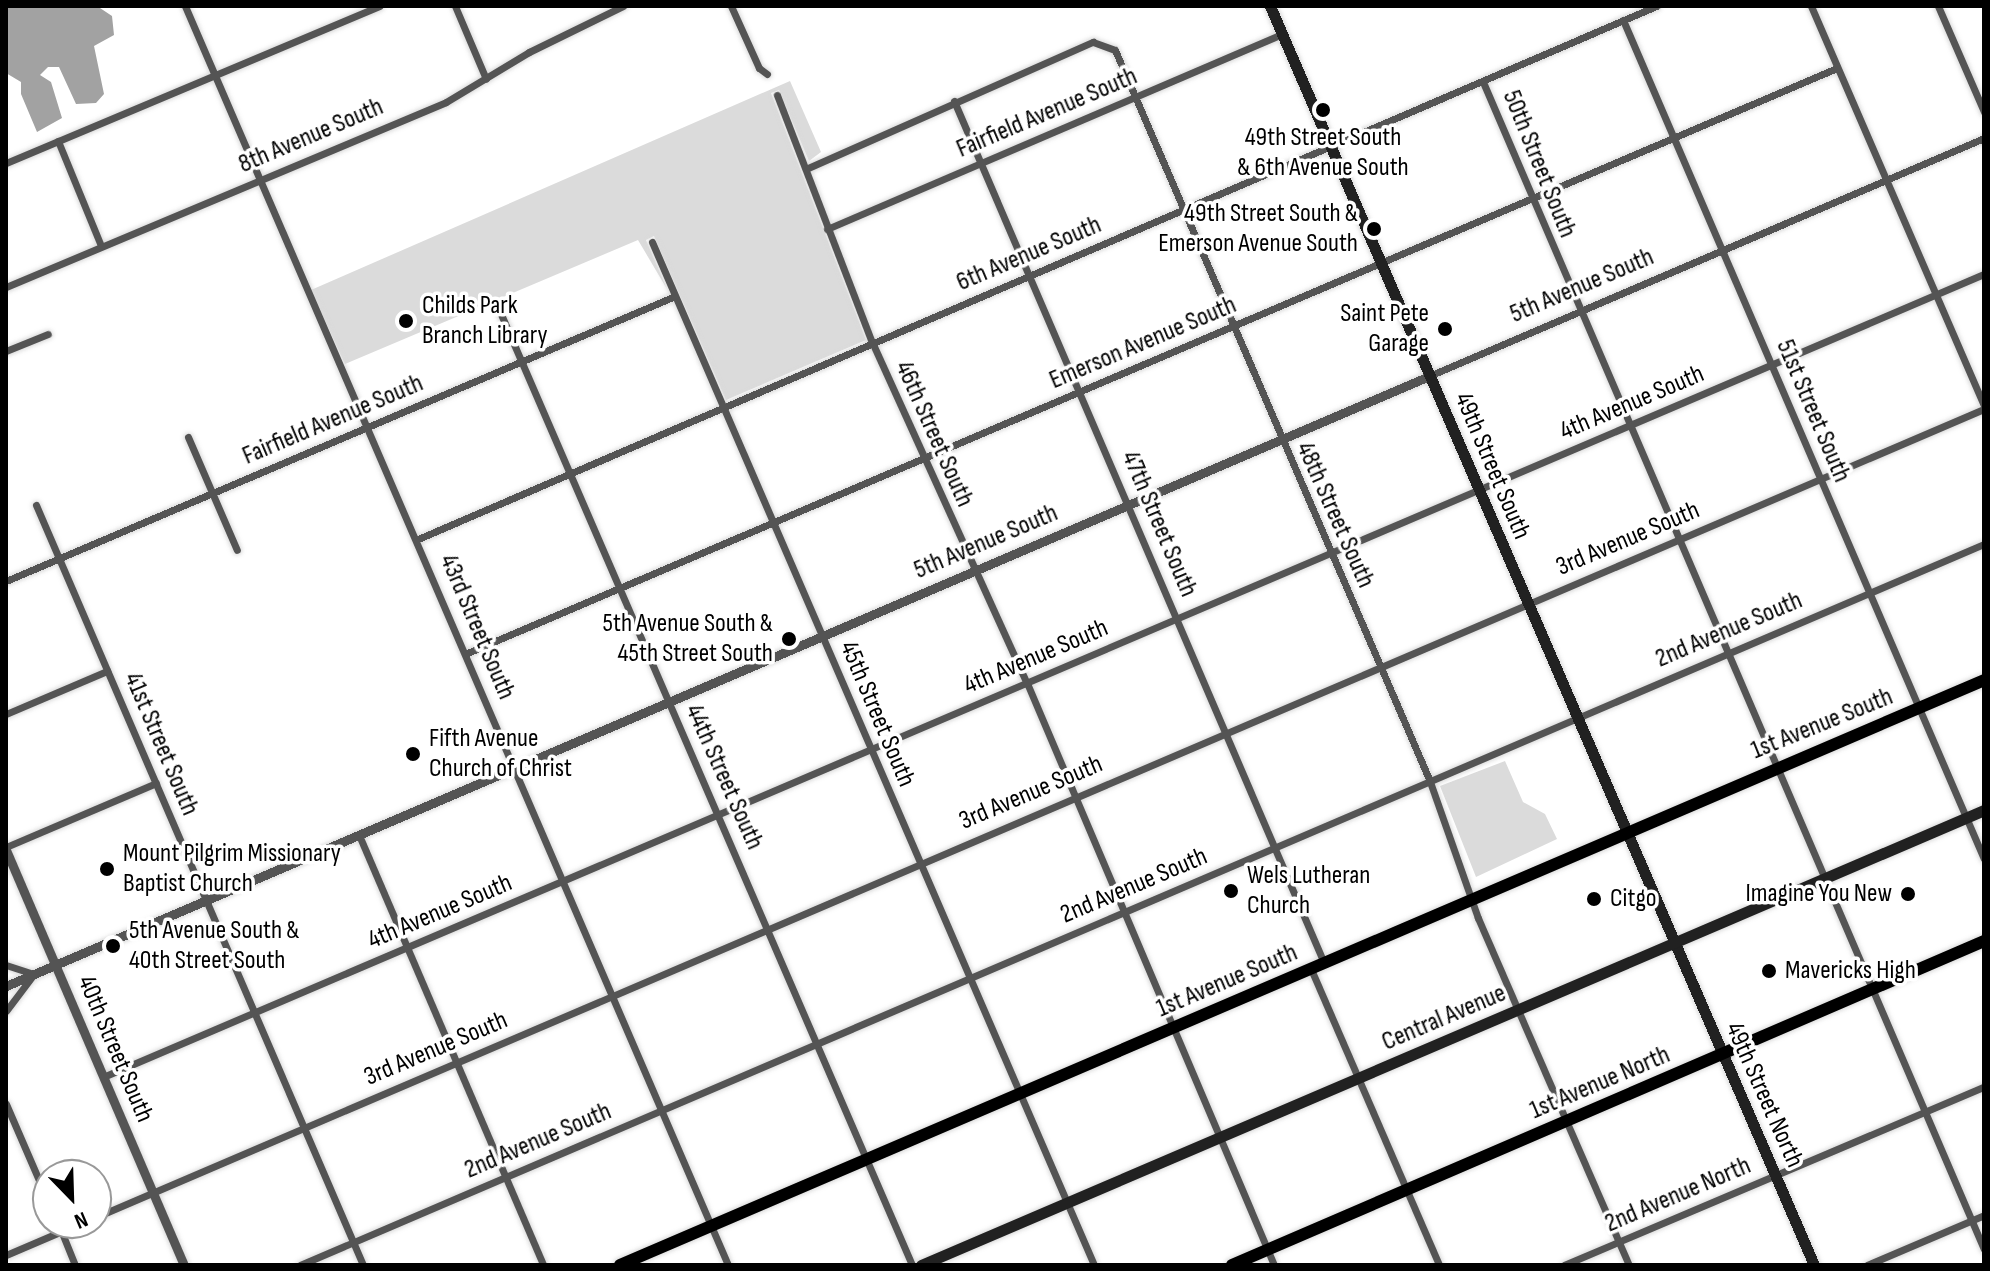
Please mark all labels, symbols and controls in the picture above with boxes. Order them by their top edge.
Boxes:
street label: Fairfield Avenue South [952,61,1142,165]
street label: 50th Street South [1495,86,1583,242]
street label: 8th Avenue South [234,92,388,180]
marker: 49th Street South & 6th Avenue South [1314,101,1332,119]
place label: 49th Street South & 6th Avenue South [1237,122,1409,184]
place label: 49th Street South & Emerson Avenue South [1158,198,1358,260]
street label: 6th Avenue South [952,210,1106,298]
marker: 49th Street South & Emerson Avenue South [1365,220,1383,238]
street label: 5th Avenue South [1505,242,1659,330]
place label: Childs Park Branch Library [422,290,547,352]
street label: Emerson Avenue South [1045,290,1241,396]
place label: Saint Pete Garage [1340,298,1429,360]
marker: Childs Park Branch Library [397,312,415,330]
marker: Saint Pete Garage [1436,320,1454,338]
street label: 51st Street South [1769,335,1857,487]
street label: 46th Street South [888,356,980,512]
street label: 4th Avenue South [1555,359,1709,447]
street label: Fairfield Avenue South [238,368,428,472]
street label: 49th Street South [1447,388,1537,544]
street label: 48th Street South [1289,437,1381,593]
street label: 47th Street South [1114,446,1204,602]
street label: 3rd Avenue South [1552,495,1704,583]
street label: 5th Avenue South [909,498,1063,586]
street label: 43rd Street South [432,550,522,704]
street label: 2nd Avenue South [1651,585,1807,675]
place label: 5th Avenue South & 45th Street South [603,608,773,670]
street label: 4th Avenue South [959,613,1113,701]
marker: 5th Avenue South & 45th Street South [780,630,798,648]
street label: 45th Street South [832,636,922,792]
street label: 41st Street South [117,668,205,820]
street label: 1st Avenue South [1747,681,1897,767]
street label: 44th Street South [678,699,770,855]
place label: Fifth Avenue Church of Christ [429,723,572,784]
marker: Fifth Avenue Church of Christ [404,745,422,763]
street label: 3rd Avenue South [955,749,1107,837]
place label: Mount Pilgrim Missionary Baptist Church [123,838,341,900]
street label: 2nd Avenue South [1056,841,1212,931]
marker: Mount Pilgrim Missionary Baptist Church [98,860,116,878]
place label: Wels Lutheran Church [1247,860,1370,922]
street label: 4th Avenue South [363,868,517,956]
place label: Imagine You New [1746,878,1892,910]
marker: Wels Lutheran Church [1222,882,1240,900]
place label: Citgo [1610,883,1656,915]
marker: Imagine You New [1899,885,1917,903]
marker: Citgo [1585,890,1603,908]
place label: 5th Avenue South & 40th Street South [129,915,299,976]
marker: 5th Avenue South & 40th Street South [104,937,122,955]
street label: 1st Avenue South [1152,937,1302,1025]
place label: Mavericks High [1785,955,1916,987]
marker: Mavericks High [1760,962,1778,980]
street label: 40th Street South [70,971,160,1127]
street label: Central Avenue [1377,978,1511,1058]
street label: 3rd Avenue South [360,1005,512,1093]
street label: 49th Street North [1718,1018,1810,1172]
street label: 1st Avenue North [1525,1040,1675,1126]
street label: 2nd Avenue South [460,1096,616,1186]
street label: 2nd Avenue North [1600,1150,1756,1240]
north arrow [32,1159,112,1239]
text: N [70,1205,91,1234]

